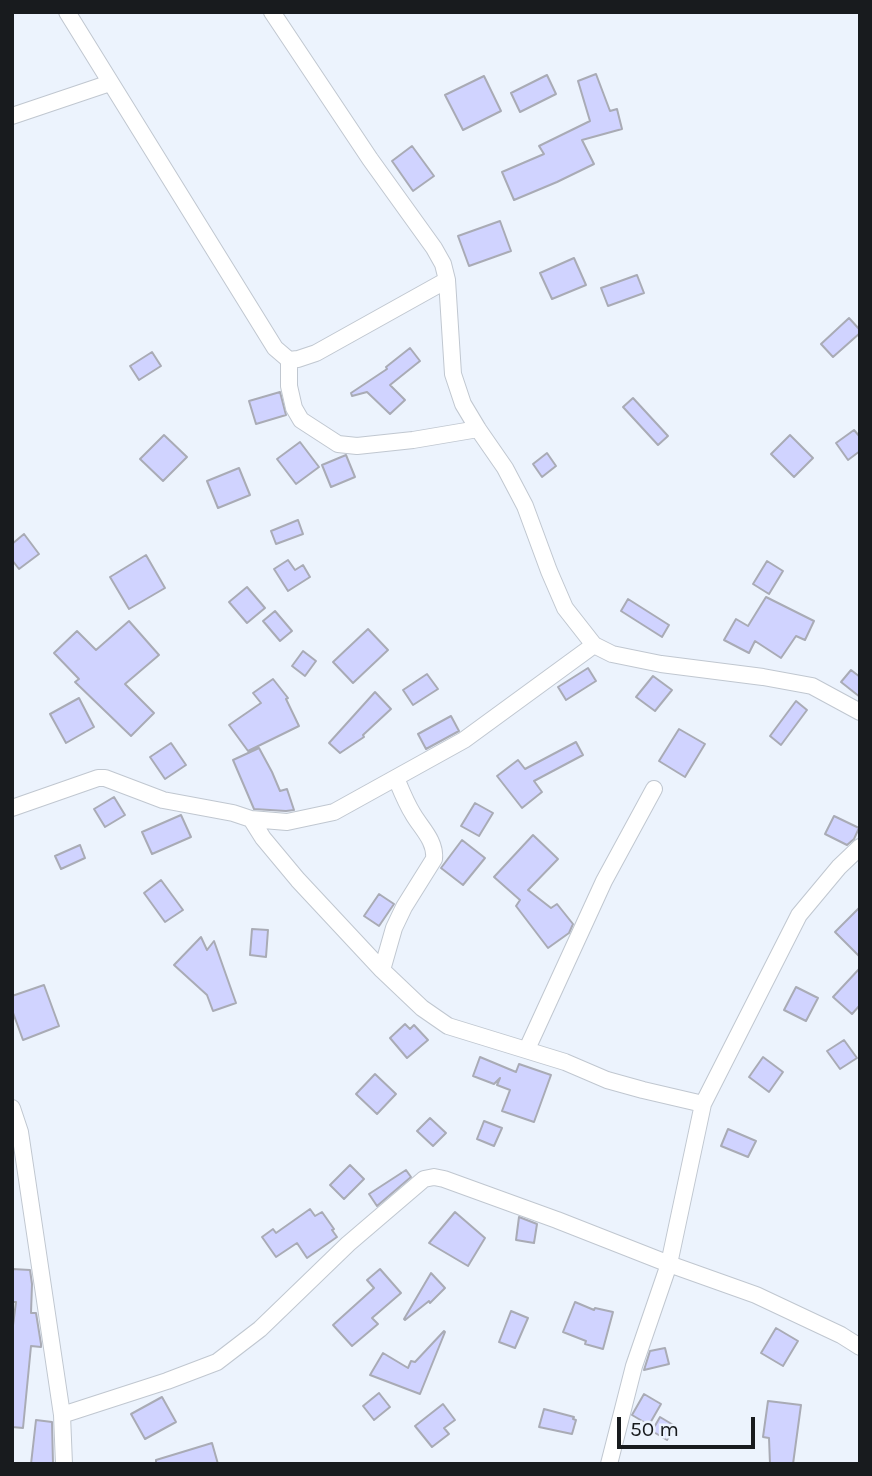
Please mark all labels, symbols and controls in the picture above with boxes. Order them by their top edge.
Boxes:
scale bar [620,1402,758,1446]
text: 50 m [630,1417,679,1441]

